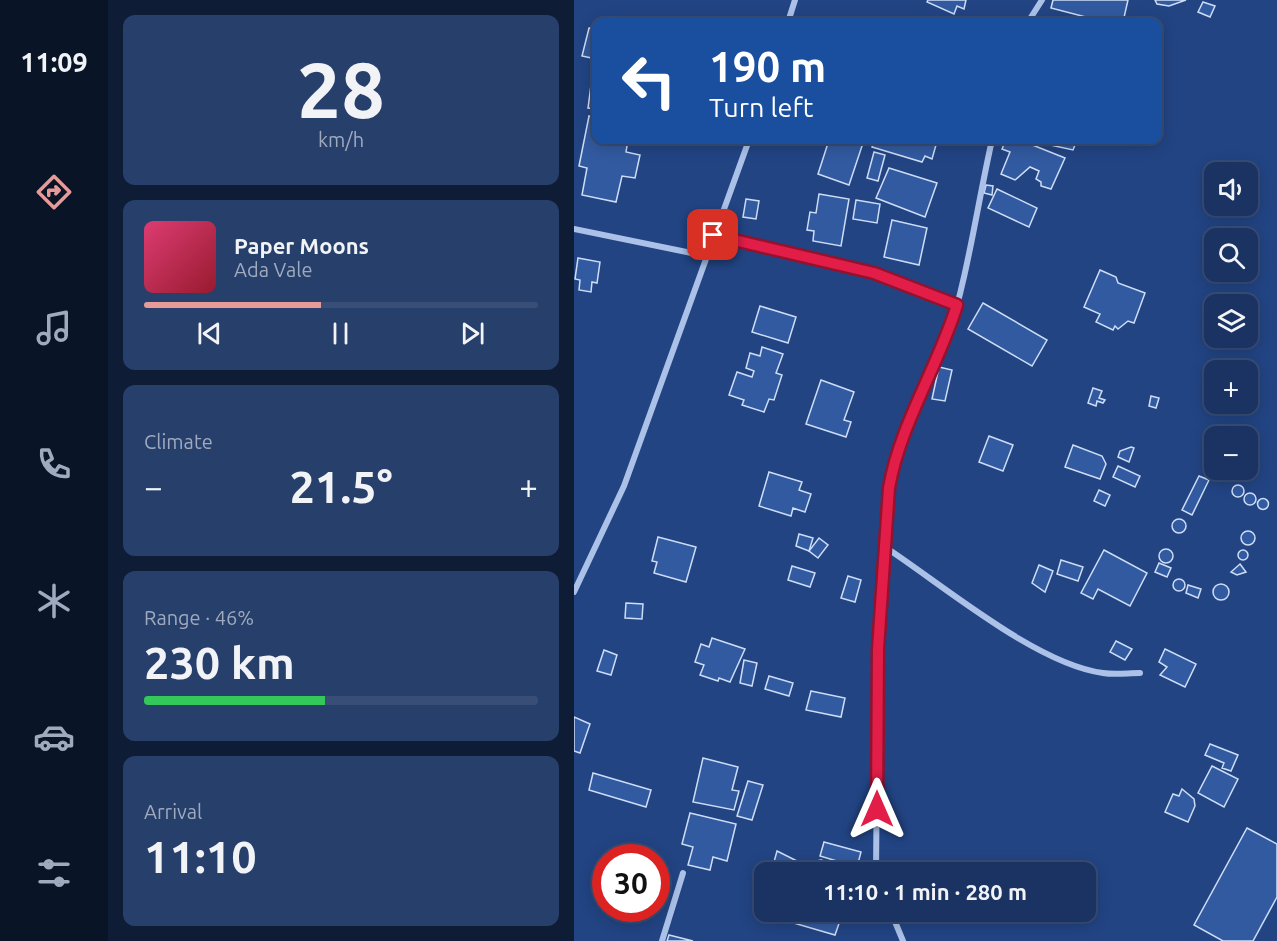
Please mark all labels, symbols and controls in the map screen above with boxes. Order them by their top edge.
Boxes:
icon: left [610,42,688,120]
text: 190 m [709,43,826,90]
text: 28 [297,45,385,133]
text: 11:09 [20,47,88,77]
text: Turn left [709,92,813,122]
text: km/h [318,128,364,151]
map controls [1204,162,1258,480]
button: sound [1204,162,1258,216]
icon: directions [33,171,75,213]
pin [687,209,738,260]
icon: arrive [696,218,729,251]
button: search [1204,228,1258,282]
text: Paper Moons [234,233,369,258]
text: Ada Vale [234,258,312,281]
button: layers [1204,294,1258,348]
icon: music [33,307,75,349]
icon: previous [193,317,226,350]
icon: pause [324,317,357,350]
icon: next [456,317,489,350]
button: + [1204,360,1258,414]
button: − [1204,426,1258,480]
text: Climate [144,430,213,453]
icon: phone [33,443,75,485]
text: 21.5° [289,461,393,512]
text: − [144,468,163,505]
text: + [519,468,538,505]
icon: climate [33,580,75,622]
text: Range · 46% [144,606,254,629]
text: 230 km [144,637,295,688]
icon: car [33,716,75,758]
position arrow [845,777,909,841]
text: Arrival [144,800,202,823]
text: 11:10 [144,831,257,882]
speed limit sign: 30 [592,844,670,922]
icon: filters [33,852,75,894]
text: 11:10 · 1 min · 280 m [823,879,1027,904]

